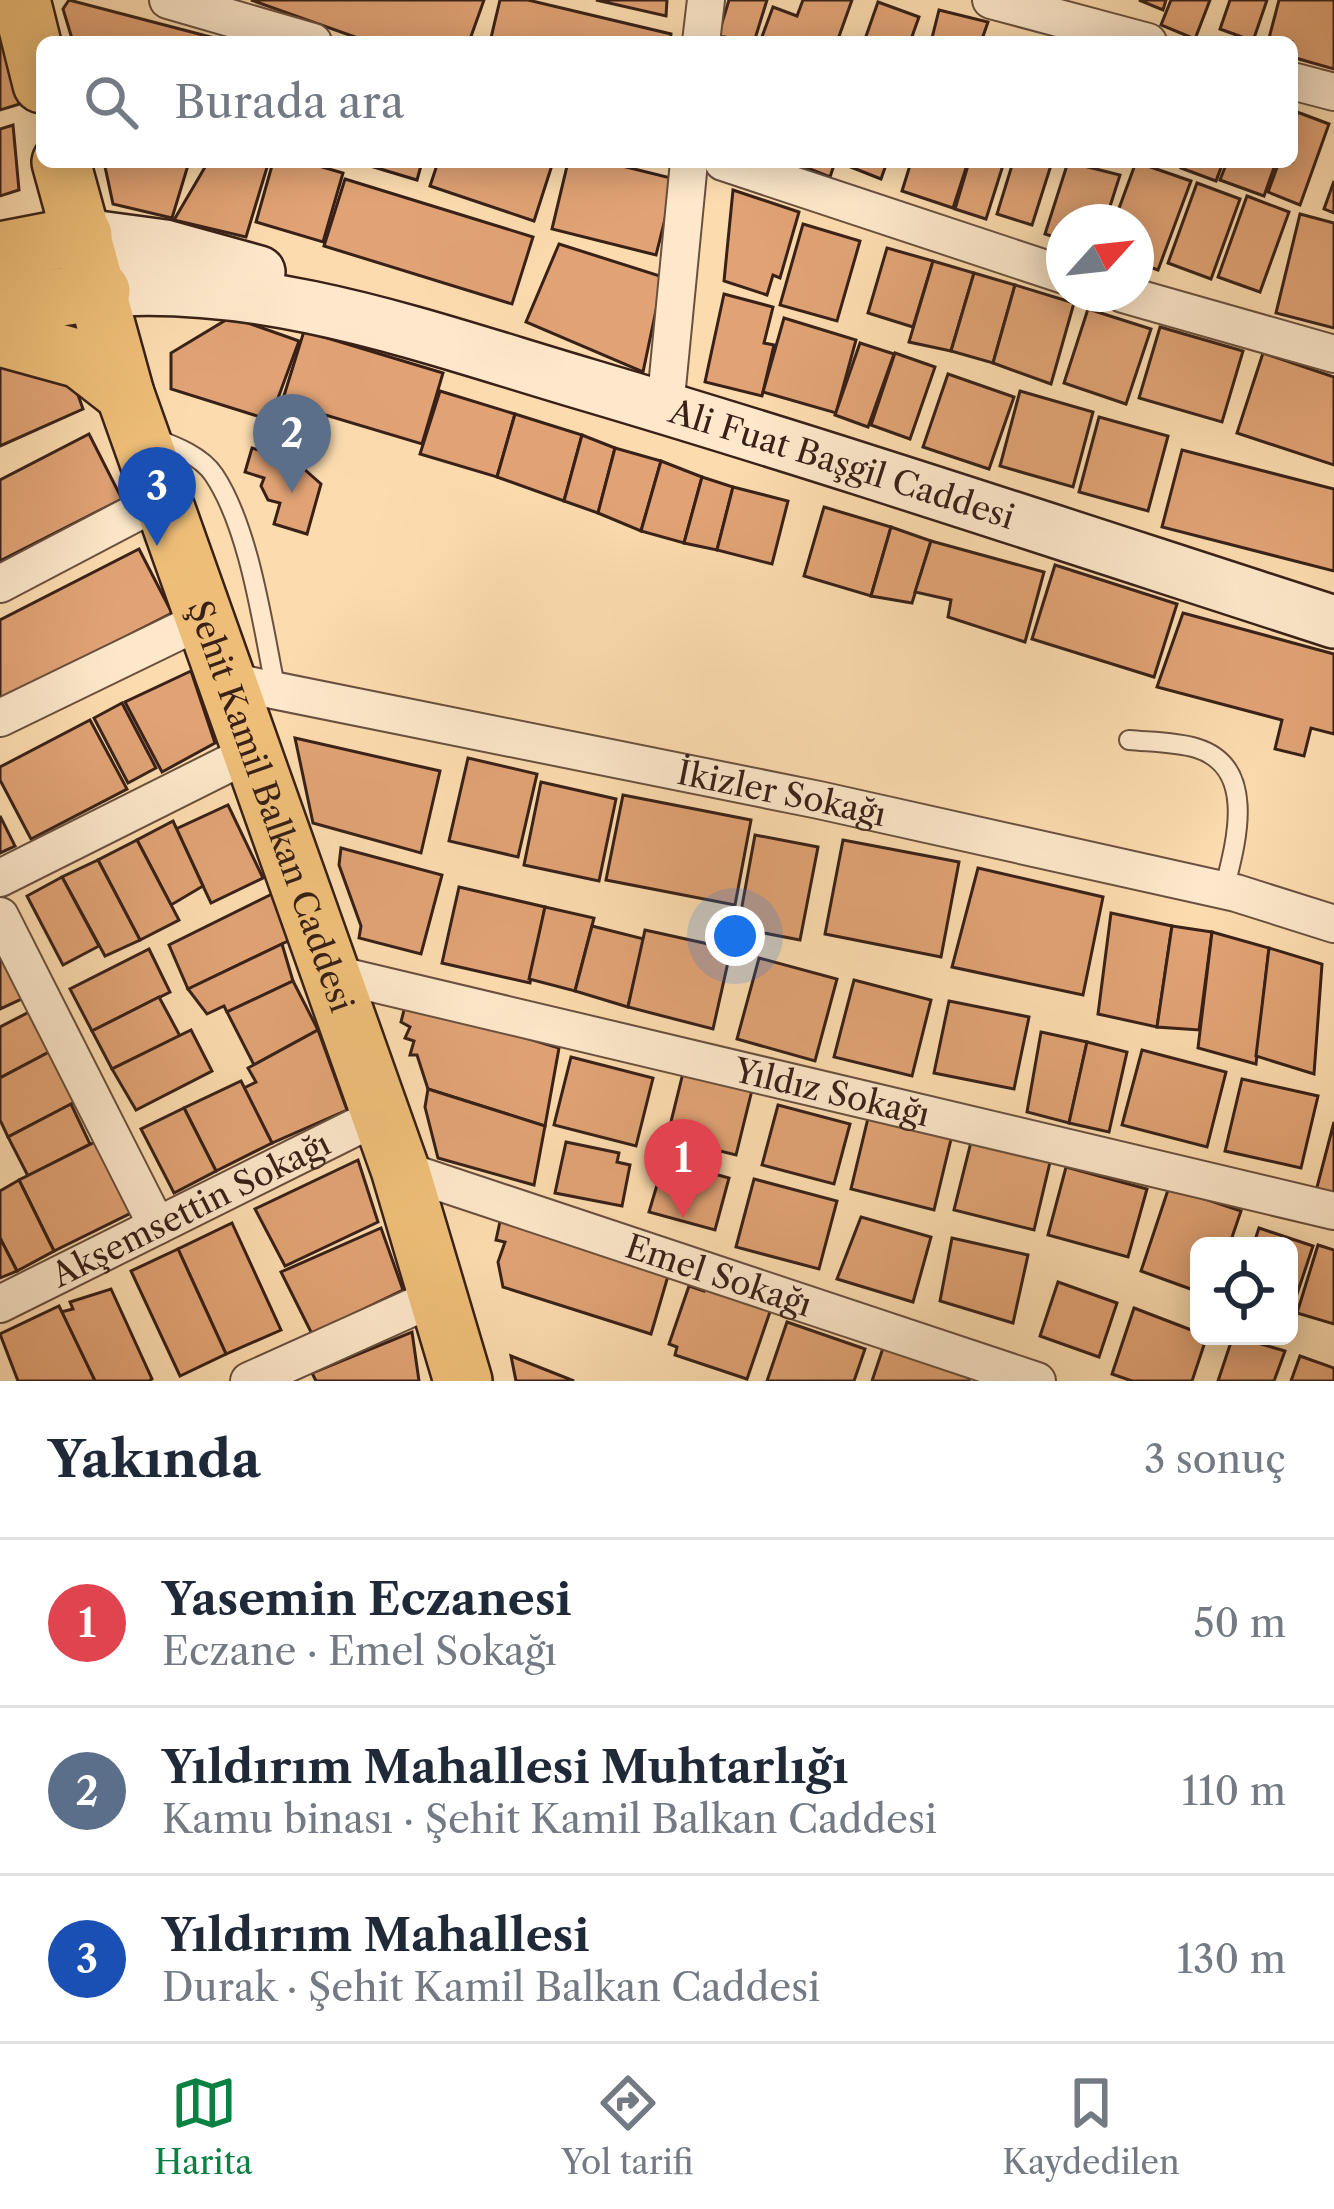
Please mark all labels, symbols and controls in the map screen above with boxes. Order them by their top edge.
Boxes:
search box [36,36,1298,168]
icon: search [78,69,144,135]
text: Burada ara [174,74,404,130]
north arrow [1046,204,1154,312]
street label: Ali Fuat Başgil Caddesi [663,390,1020,538]
pin: 2 [253,394,331,493]
pin: 3 [118,447,196,546]
street label: Şehit Kamil Balkan Caddesi [179,595,363,1017]
street label: İkizler Sokağı [674,752,890,835]
your location [705,906,765,966]
street label: Yıldız Sokağı [729,1049,934,1135]
pin: 1 [644,1119,722,1218]
street label: Akşemsettin Sokağı [44,1123,337,1297]
street label: Emel Sokağı [620,1226,817,1326]
map controls [1190,1237,1298,1345]
button: locate [1190,1237,1298,1345]
text: Yakında [48,1428,261,1490]
text: 3 sonuç [1144,1435,1286,1483]
text: Yasemin Eczanesi [162,1571,572,1627]
text: 1 [78,1599,96,1647]
text: 50 m [1193,1599,1286,1647]
text: Eczane · Emel Sokağı [162,1627,557,1675]
text: Yıldırım Mahallesi Muhtarlığı [162,1739,848,1795]
text: 2 [75,1767,99,1815]
text: 110 m [1182,1767,1286,1815]
text: Kamu binası · Şehit Kamil Balkan Caddesi [162,1795,937,1843]
text: Yıldırım Mahallesi [162,1907,590,1963]
text: 3 [76,1935,98,1983]
text: 130 m [1177,1935,1286,1983]
text: Durak · Şehit Kamil Balkan Caddesi [162,1963,820,2011]
tab: Harita [154,2070,253,2183]
tab: Yol tarifi [561,2070,694,2183]
tab: Kaydedilen [1002,2070,1180,2183]

